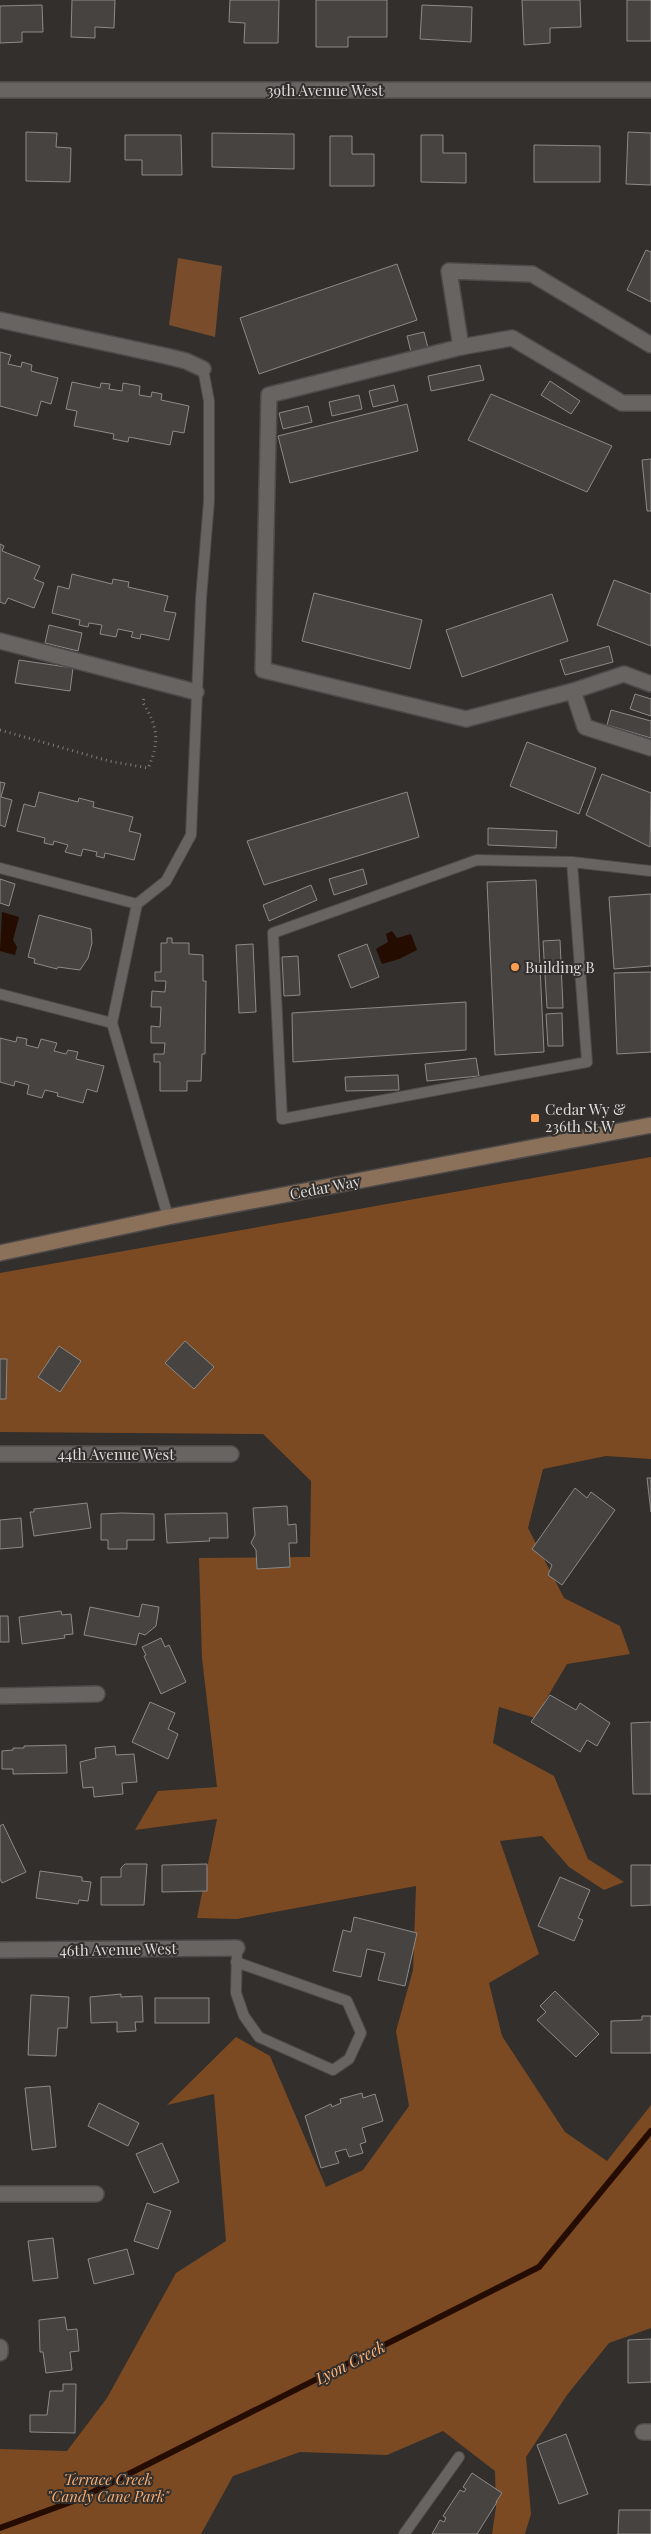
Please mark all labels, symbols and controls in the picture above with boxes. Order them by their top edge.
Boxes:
street label: 39th Avenue West [267,80,384,100]
place label: Building B [525,957,595,977]
marker: Building B [509,961,521,973]
place label: Cedar Wy & 236th St W [545,1099,626,1136]
marker: Cedar Wy & 236th St W [529,1112,541,1124]
street label: Cedar Way [288,1170,362,1204]
street label: 44th Avenue West [57,1444,175,1464]
street label: 46th Avenue West [59,1938,178,1960]
water label: Lyon Creek [311,2335,388,2389]
park label: Terrace Creek "Candy Cane Park" [47,2469,171,2506]

